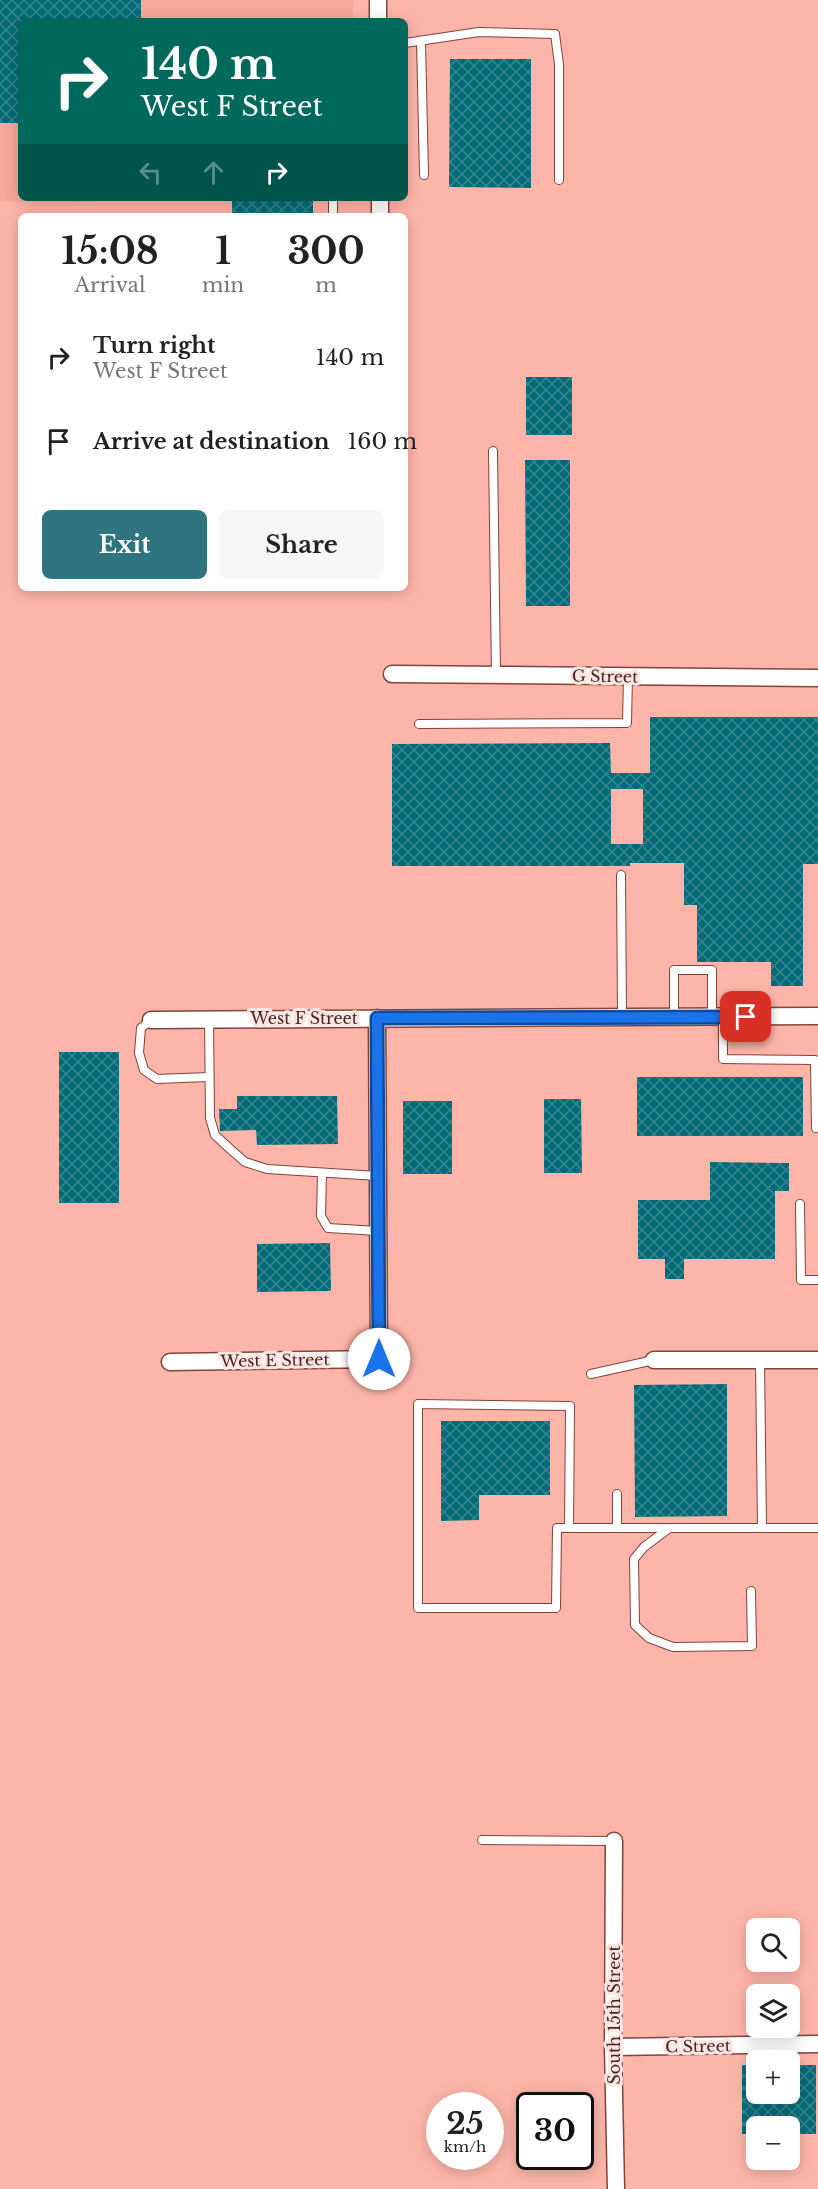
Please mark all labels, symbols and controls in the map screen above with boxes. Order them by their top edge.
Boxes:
text: 140 m [141,38,277,90]
icon: right [42,42,120,120]
text: West F Street [141,90,323,123]
icon: left [134,156,167,189]
icon: ahead [197,156,230,189]
icon: right [260,156,293,189]
text: 15:08 [61,229,159,274]
text: 1 [215,229,231,274]
text: 300 [287,229,365,274]
text: Arrival [75,273,145,297]
text: min [202,273,244,297]
text: m [315,273,337,297]
text: Turn right [93,332,215,359]
icon: right [42,341,75,374]
text: 140 m [316,344,384,371]
text: West F Street [93,359,228,383]
icon: arrive [42,425,75,458]
text: Arrive at destination [93,428,330,455]
text: 160 m [348,428,417,455]
button: Exit [42,510,207,579]
button: Share [219,510,384,579]
street label: G Street [572,665,638,687]
pin [720,991,771,1042]
icon: arrive [729,1000,762,1033]
street label: West F Street [249,1008,358,1028]
position arrow [347,1327,411,1391]
street label: West E Street [219,1349,330,1371]
map controls [746,1918,800,2170]
button: search [746,1918,800,1972]
street label: South 15th Street [604,1945,624,2085]
button: layers [746,1984,800,2038]
street label: C Street [665,2035,731,2057]
button: + [746,2050,800,2104]
speed limit sign: 30 [516,2092,594,2170]
text: 25 [446,2105,484,2142]
button: − [746,2116,800,2170]
text: km/h [444,2137,486,2156]

